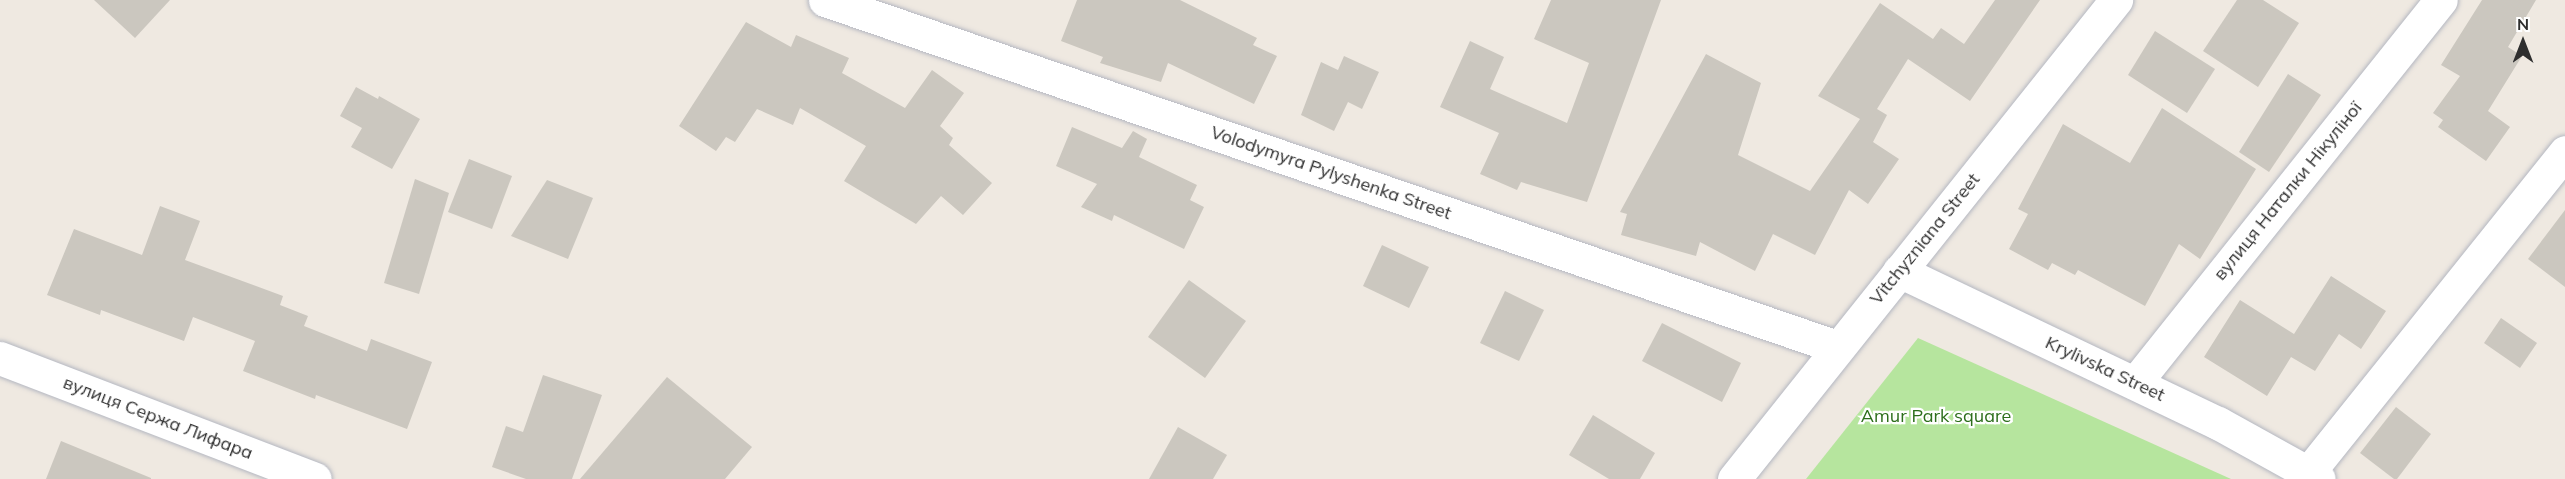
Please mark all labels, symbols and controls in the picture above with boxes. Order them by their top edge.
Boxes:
north arrow [2493,12,2553,72]
text: N [2517,14,2529,34]
street label: вулиця Наталки Нікуліної [2209,97,2367,285]
street label: Volodymyra Pylyshenka Street [1208,122,1454,224]
street label: Vitchyzniana Street [1865,169,1985,309]
street label: Krylivska Street [2042,332,2168,406]
street label: вулиця Сержа Лифара [60,372,256,464]
park label: Amur Park square [1861,405,2011,427]

